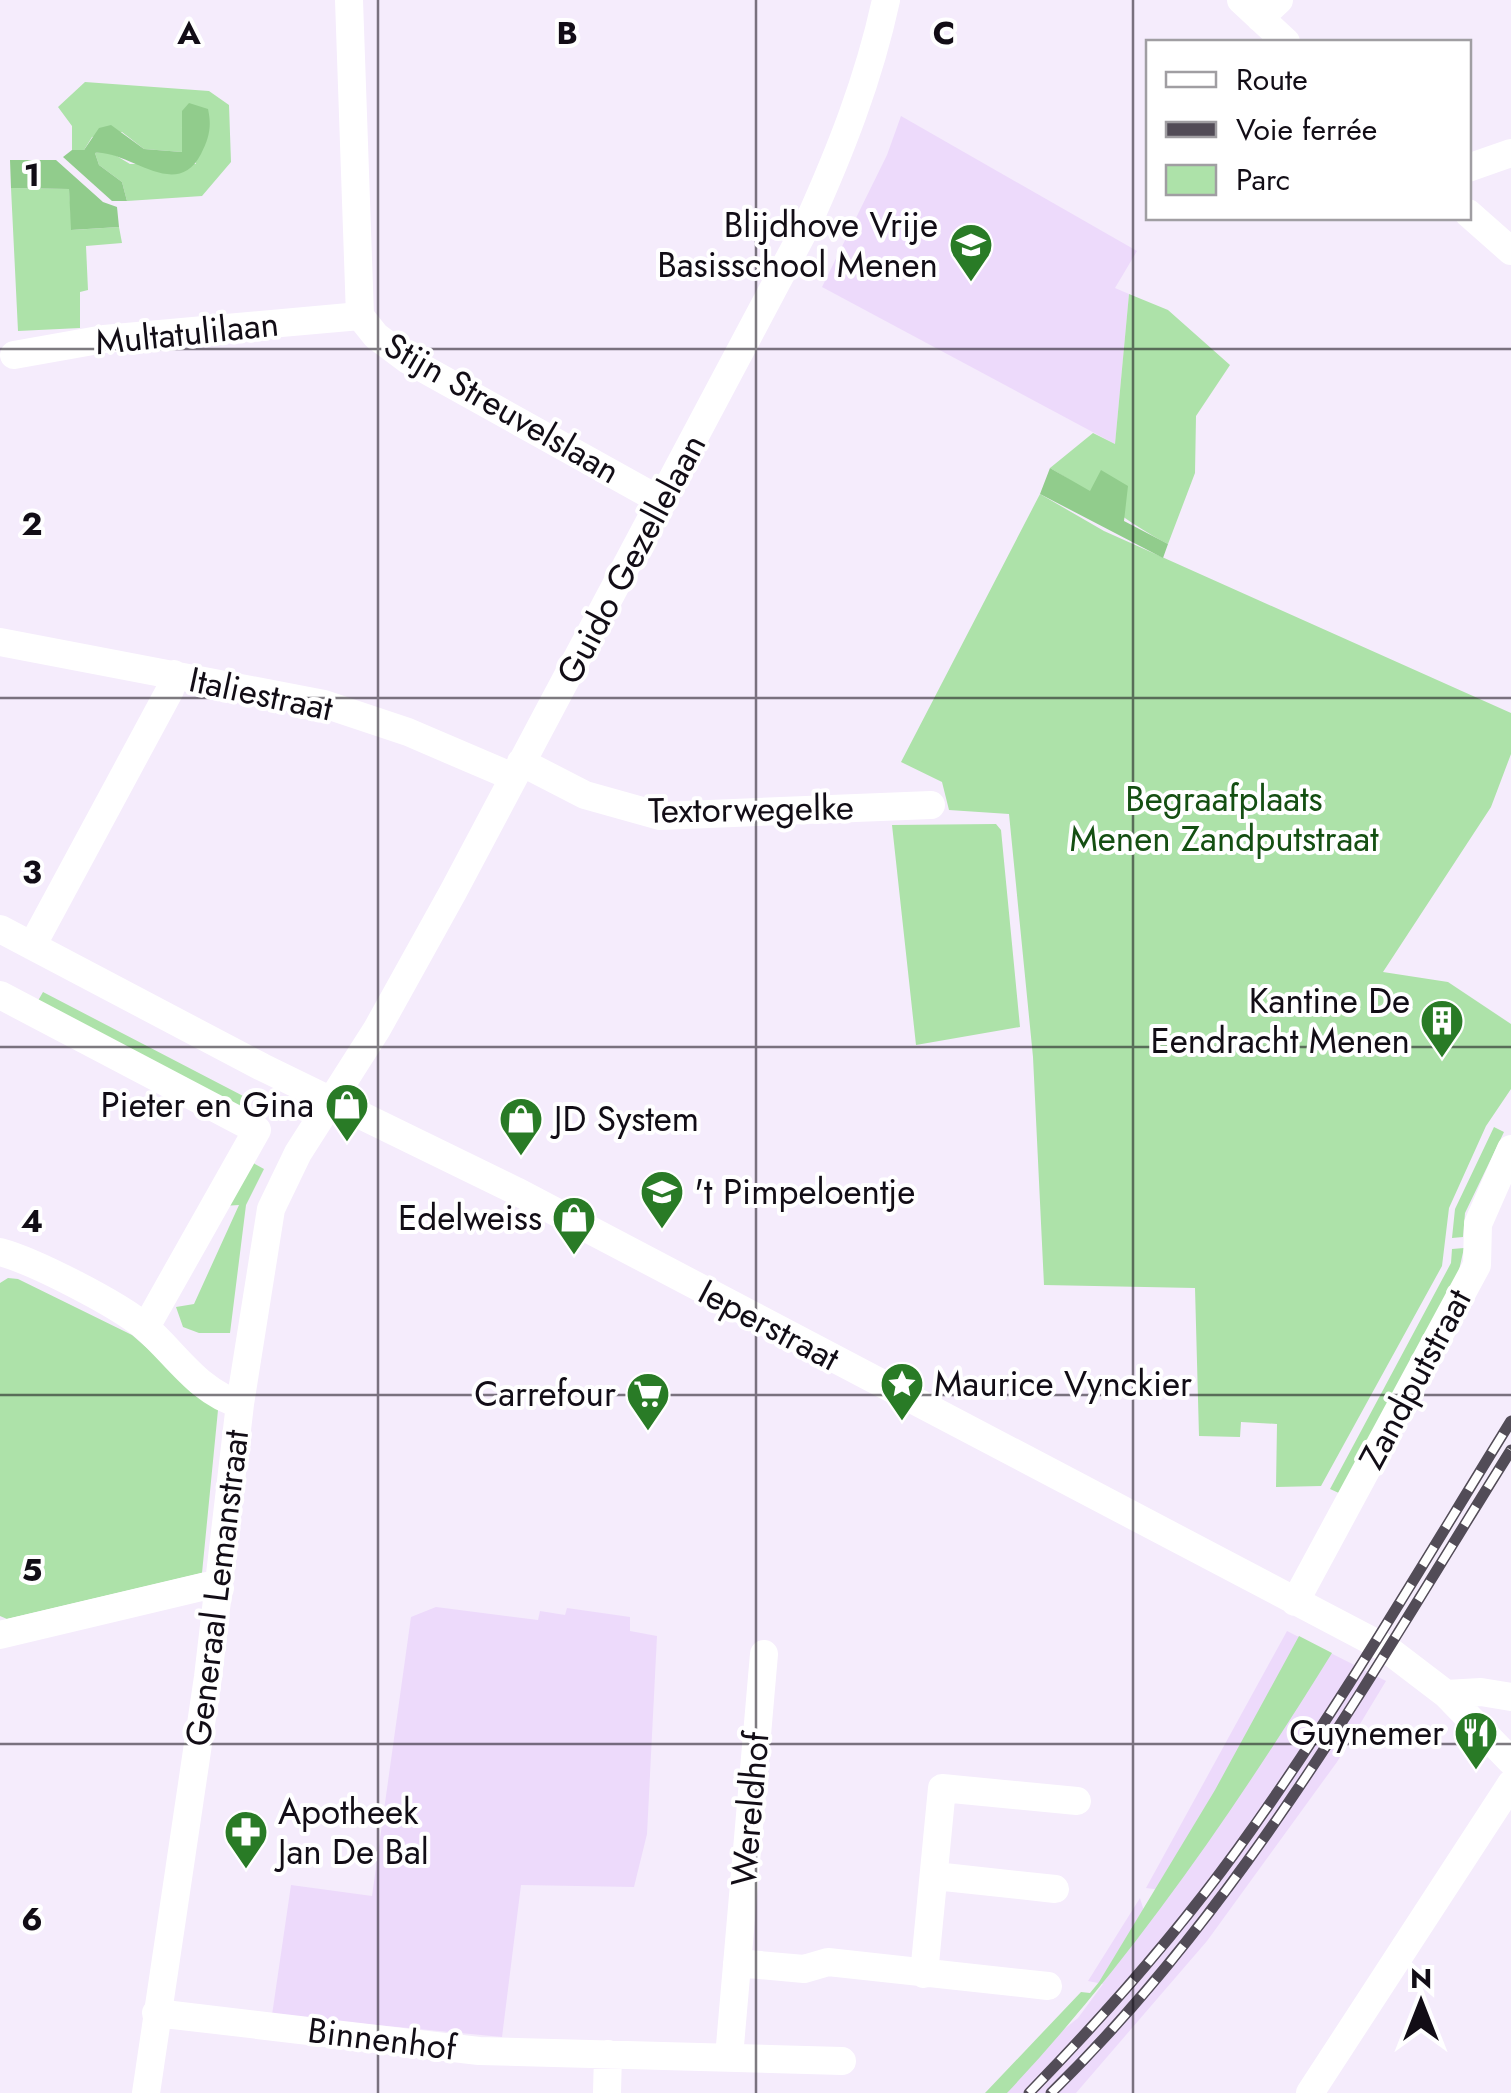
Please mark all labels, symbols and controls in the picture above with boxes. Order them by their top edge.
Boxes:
text: A [176,10,201,56]
text: B [556,10,578,56]
text: C [933,10,955,56]
legend [1146,40,1471,220]
text: Route [1236,58,1308,101]
text: Voie ferrée [1236,108,1377,151]
text: 1 [24,152,40,198]
text: Parc [1236,158,1290,201]
place label: Blijdhove Vrije Basisschool Menen [657,200,938,290]
school or university icon: Blijdhove Vrije Basisschool Menen [948,222,994,283]
street label: Multatulilaan [93,299,281,367]
street label: Stijn Streuvelslaan [375,320,629,496]
street label: Guido Gezellelaan [544,425,718,693]
text: 2 [22,501,43,547]
street label: Italiestraat [185,654,338,734]
park label: Begraafplaats Menen Zandputstraat [1069,774,1379,864]
street label: Textorwegelke [648,782,854,836]
text: 3 [22,849,42,895]
place label: Kantine De Eendracht Menen [1150,976,1410,1066]
building icon: Kantine De Eendracht Menen [1419,998,1465,1059]
place label: Pieter en Gina [100,1080,314,1130]
shop icon: Pieter en Gina [324,1082,370,1143]
place label: JD System [550,1094,699,1144]
shop icon: JD System [498,1096,544,1157]
place label: 't Pimpeloentje [694,1167,915,1217]
school or university icon: 't Pimpeloentje [639,1169,685,1230]
place label: Edelweiss [398,1193,542,1243]
shop icon: Edelweiss [551,1195,597,1256]
text: 4 [21,1198,43,1244]
street label: Ieperstraat [690,1267,849,1383]
street label: Zandputstraat [1347,1280,1484,1478]
place label: Maurice Vynckier [934,1359,1192,1409]
place icon: Maurice Vynckier [879,1361,925,1422]
place label: Carrefour [474,1369,616,1419]
supermarket icon: Carrefour [625,1371,671,1432]
street label: Generaal Lemanstraat [173,1426,261,1749]
text: 5 [22,1547,42,1593]
place label: Guynemer [1289,1708,1444,1758]
restaurant icon: Guynemer [1453,1710,1499,1771]
street label: Wereldhof [718,1729,782,1888]
place label: Apotheek Jan De Bal [274,1787,429,1877]
pharmacy icon: Apotheek Jan De Bal [223,1809,269,1870]
text: 6 [21,1896,43,1942]
north arrow [1371,1953,1471,2053]
text: N [1410,1958,1432,1999]
street label: Binnenhof [305,2005,460,2073]

